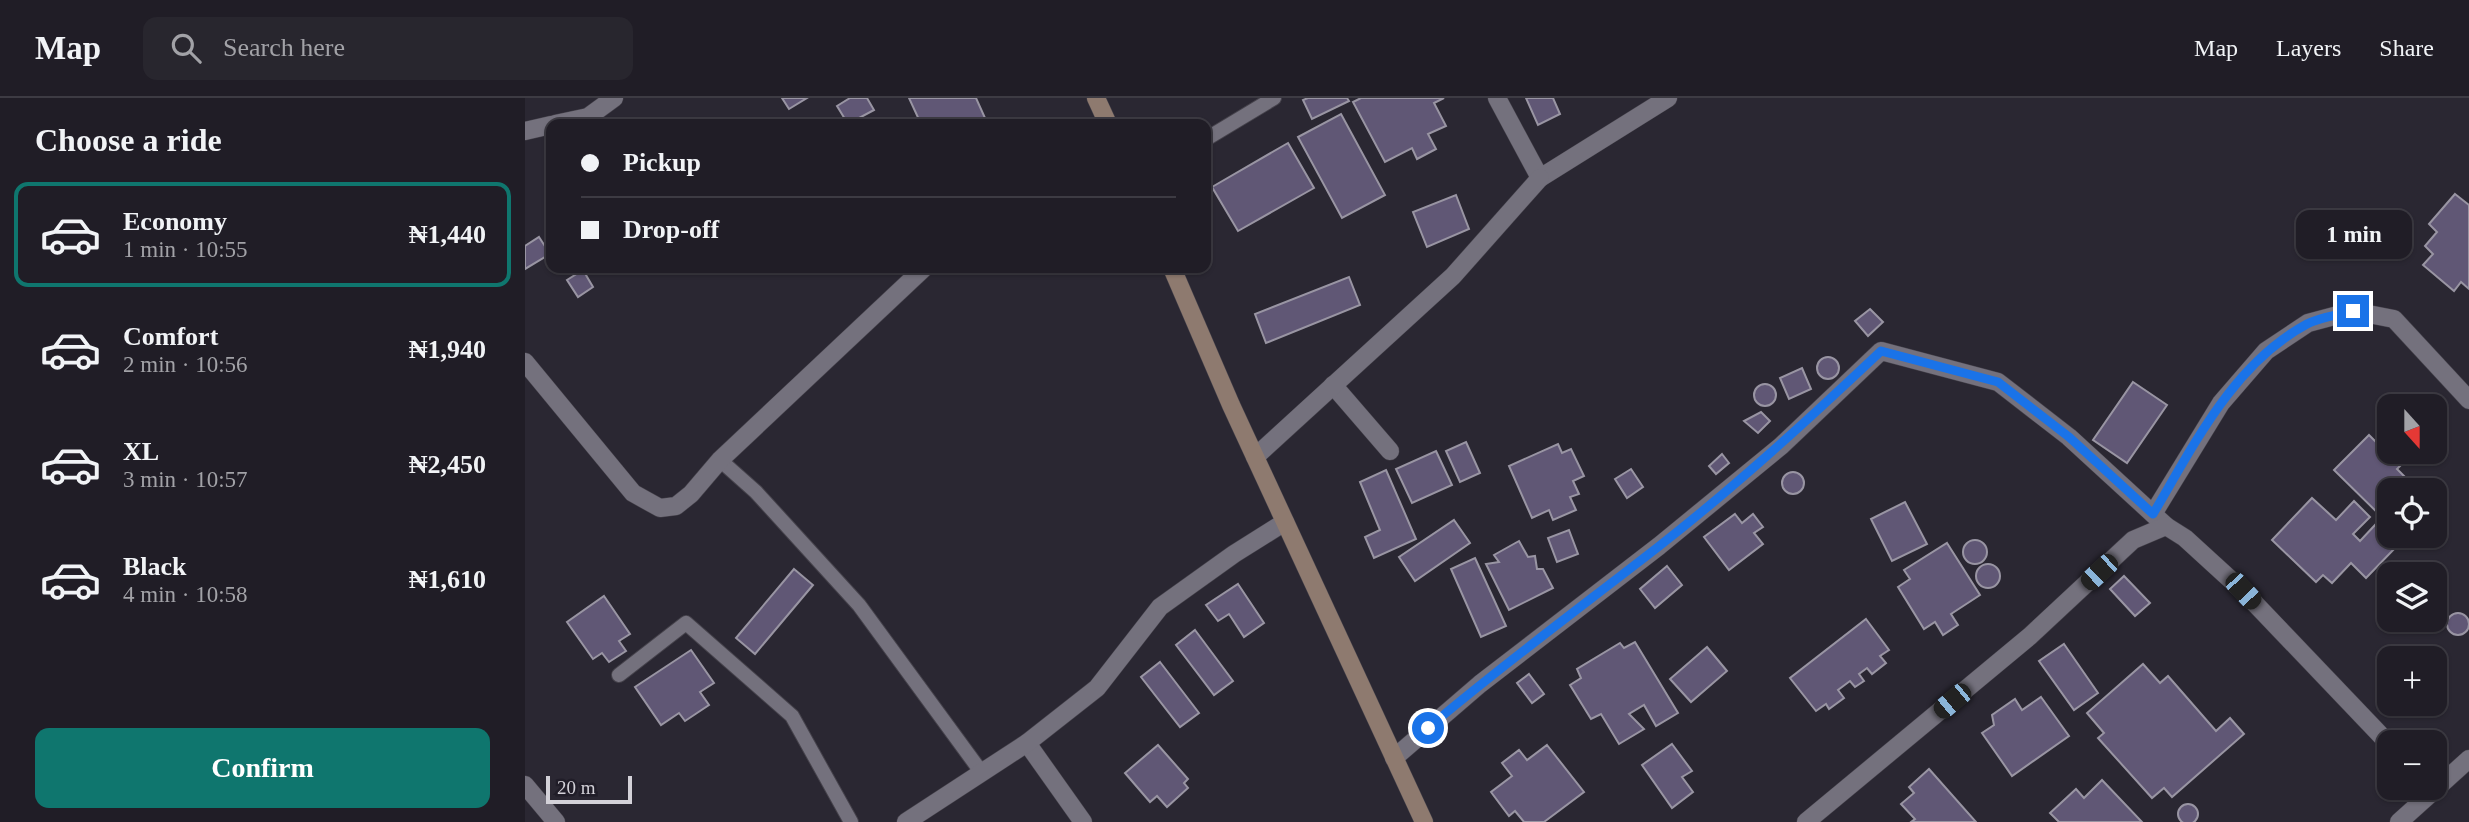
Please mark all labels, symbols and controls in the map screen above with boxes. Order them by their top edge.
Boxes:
search box [143,17,633,80]
icon: search [167,29,205,67]
text: Map [35,30,101,66]
text: Search here [223,33,345,62]
text: Map [2194,35,2238,61]
text: Layers [2276,35,2341,61]
text: Share [2379,35,2434,61]
text: Choose a ride [35,122,222,158]
text: Pickup [623,148,701,177]
icon: car [39,203,102,266]
text: Economy [123,207,227,236]
callout: 1 min [2295,209,2411,258]
text: Drop-off [623,215,719,244]
text: ₦1,440 [409,220,486,249]
text: 1 min [2326,222,2382,247]
text: 1 min · 10:55 [123,237,248,262]
route end [2337,295,2369,327]
icon: car [39,318,102,381]
text: Comfort [123,322,218,351]
text: ₦1,940 [409,335,486,364]
text: 2 min · 10:56 [123,352,248,377]
north arrow [2377,394,2447,464]
map controls [2377,394,2447,800]
icon: car [39,433,102,496]
text: XL [123,437,159,466]
text: ₦2,450 [409,450,486,479]
text: 3 min · 10:57 [123,467,248,492]
button: locate [2377,478,2447,548]
icon: car [39,548,102,611]
car [2077,550,2122,594]
text: Black [123,552,187,581]
button: layers [2377,562,2447,632]
text: ₦1,610 [409,565,486,594]
car [2221,568,2266,614]
text: 4 min · 10:58 [123,582,248,607]
button: + [2377,646,2447,716]
car [1930,679,1975,723]
route start [1412,712,1444,744]
button: Confirm [35,728,490,808]
button: − [2377,730,2447,800]
scale bar [546,773,632,805]
text: 20 m [557,777,596,798]

